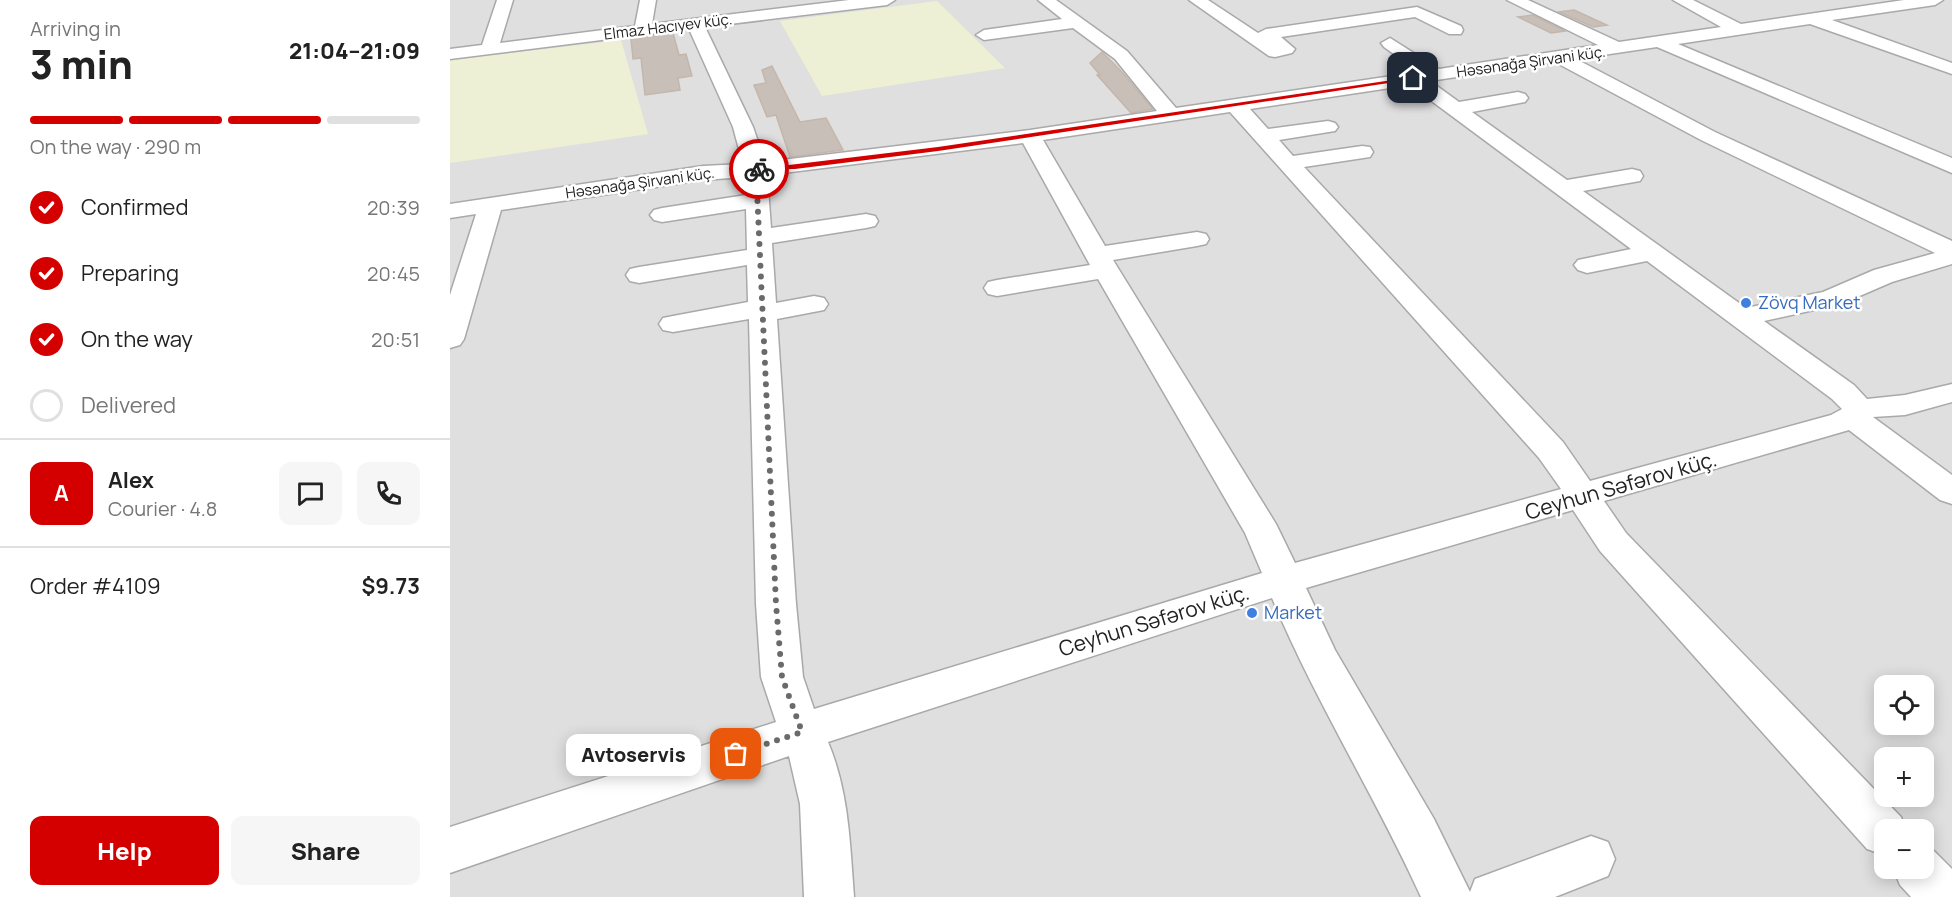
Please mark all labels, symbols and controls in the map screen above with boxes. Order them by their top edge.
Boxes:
street label: Elmaz Hacıyev küç. [603,8,733,45]
text: Arriving in [30,15,121,42]
text: 21:04–21:09 [289,36,420,66]
text: 3 min [30,37,133,91]
street label: Həsənağa Şirvani küç. [1455,41,1607,82]
pin [1387,52,1438,103]
icon: home [1396,61,1429,94]
text: On the way · 290 m [30,133,201,160]
courier [729,139,789,199]
icon: bike [743,153,776,186]
street label: Həsənağa Şirvani küç. [564,162,716,203]
icon: check [30,191,63,224]
text: Confirmed [81,192,189,222]
text: 20:39 [367,194,420,221]
icon: check [30,257,63,290]
text: Preparing [81,258,179,288]
text: 20:45 [367,260,420,287]
place label: Zövq Market [1758,290,1860,314]
marker: Zövq Market [1739,296,1753,310]
icon: check [30,323,63,356]
text: On the way [81,324,193,354]
text: 20:51 [371,326,420,353]
text: Delivered [81,390,176,420]
street label: Ceyhun Səfərov küç. [1522,444,1720,526]
button: chat [279,462,342,525]
button: phone [357,462,420,525]
text: Alex [108,465,154,495]
text: A [54,478,69,508]
text: Courier · 4.8 [108,495,217,522]
text: Order #4109 [30,571,161,601]
text: $9.73 [361,571,420,601]
street label: Ceyhun Səfərov küç. [1055,578,1252,662]
place label: Market [1264,600,1322,624]
marker: Market [1245,606,1259,620]
map controls [1874,675,1934,879]
button: locate [1874,675,1934,735]
pin [710,728,761,779]
callout: Avtoservis [565,733,700,775]
icon: bag [719,737,752,770]
text: Avtoservis [581,741,686,768]
button: + [1874,747,1934,807]
button: Help [30,816,219,885]
button: Share [231,816,420,885]
button: − [1874,819,1934,879]

